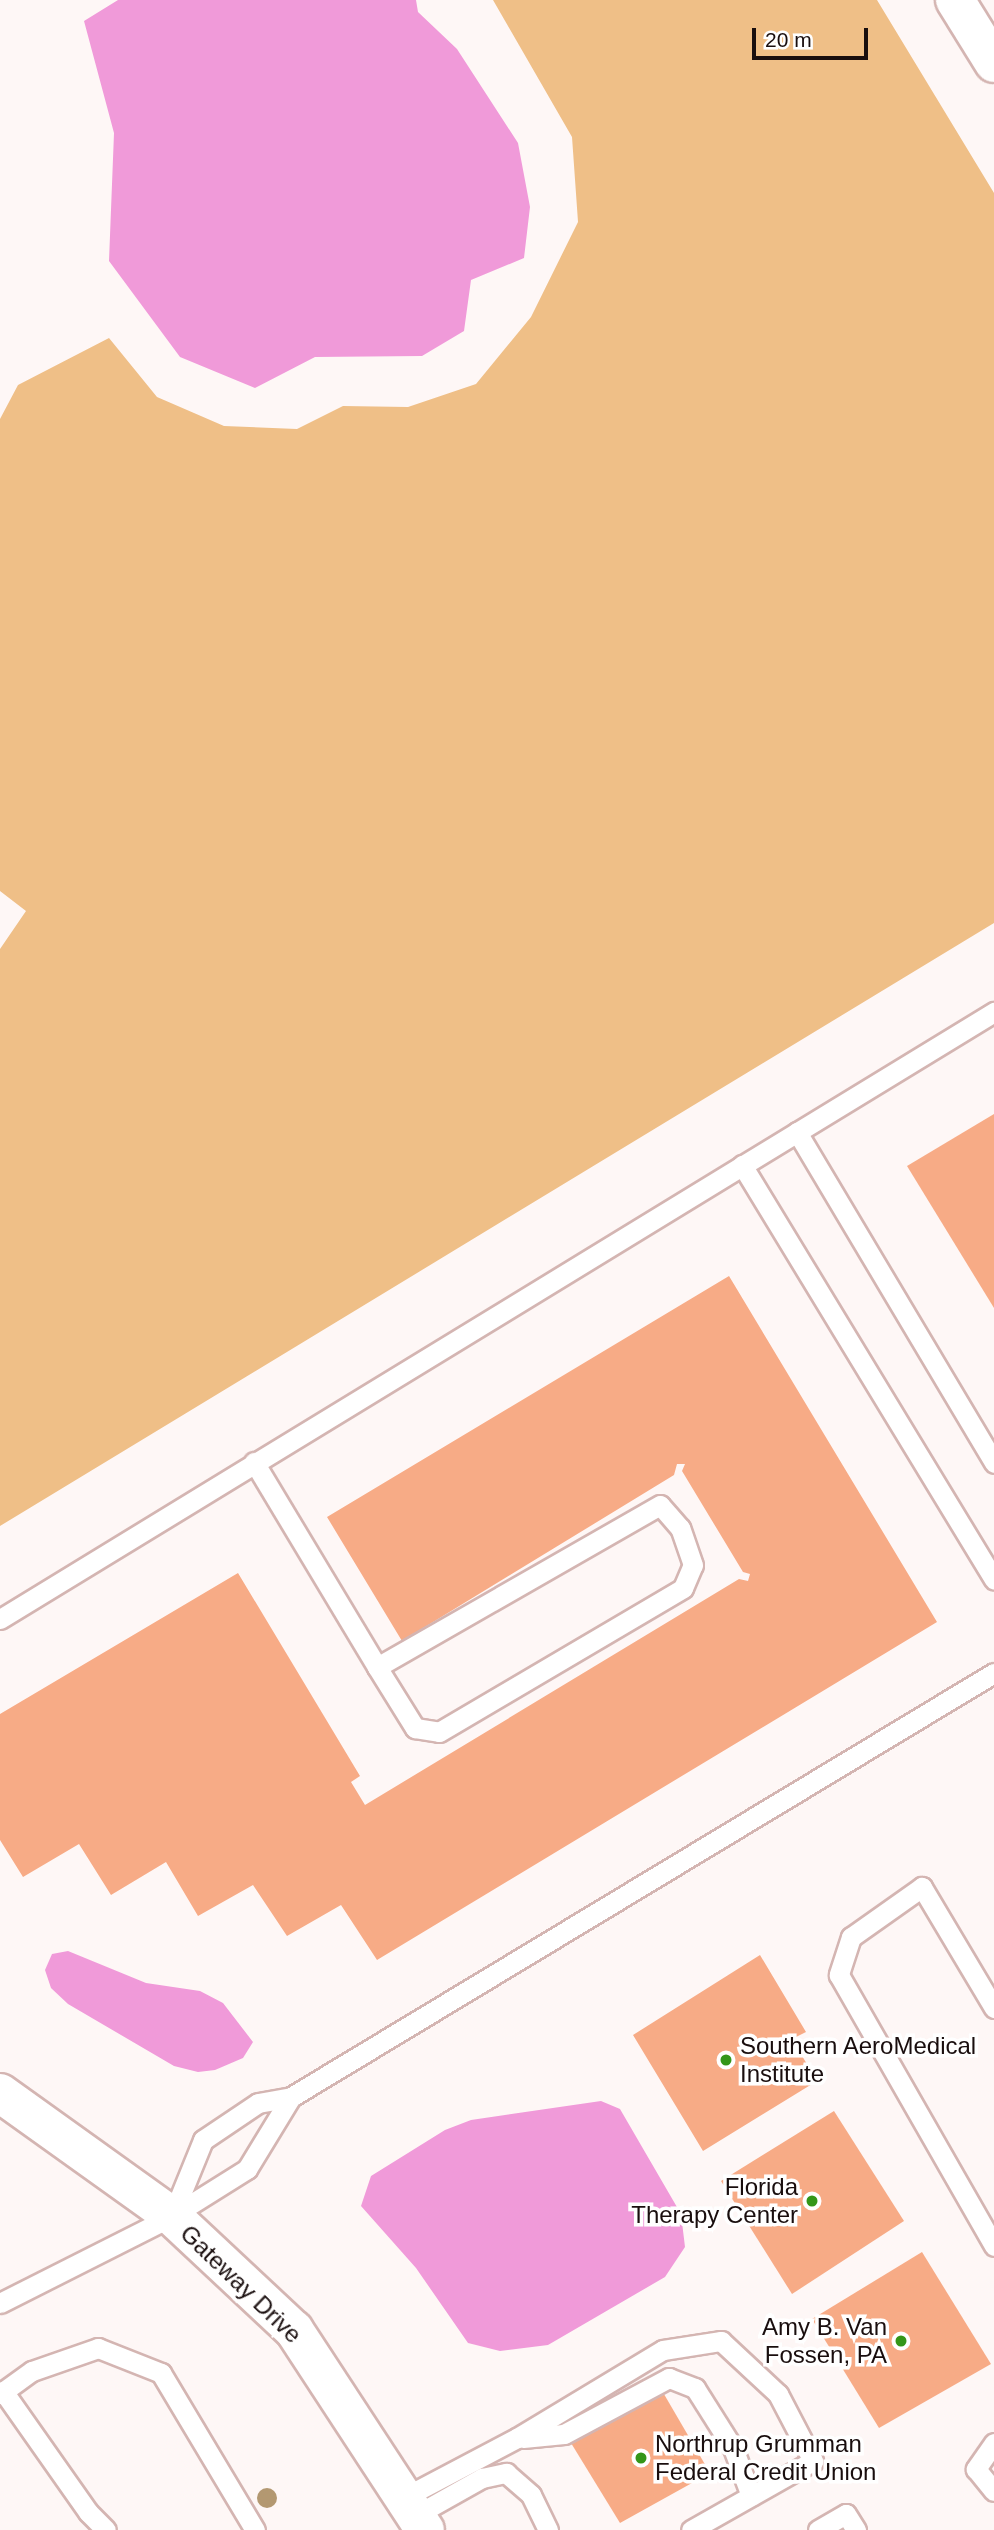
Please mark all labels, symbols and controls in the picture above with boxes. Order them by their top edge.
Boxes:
scale bar [756,14,872,58]
text: 20 m [765,28,812,51]
place label: Southern AeroMedical Institute [740,2032,977,2088]
marker: Southern AeroMedical Institute [718,2052,734,2068]
place label: Florida Therapy Center [631,2173,798,2229]
marker: Florida Therapy Center [804,2193,820,2209]
street label: Gateway Drive [174,2219,308,2349]
place label: Amy B. Van Fossen, PA [762,2313,887,2369]
marker: Amy B. Van Fossen, PA [893,2333,909,2349]
place label: Northrup Grumman Federal Credit Union [655,2430,876,2486]
marker: Northrup Grumman Federal Credit Union [633,2450,649,2466]

